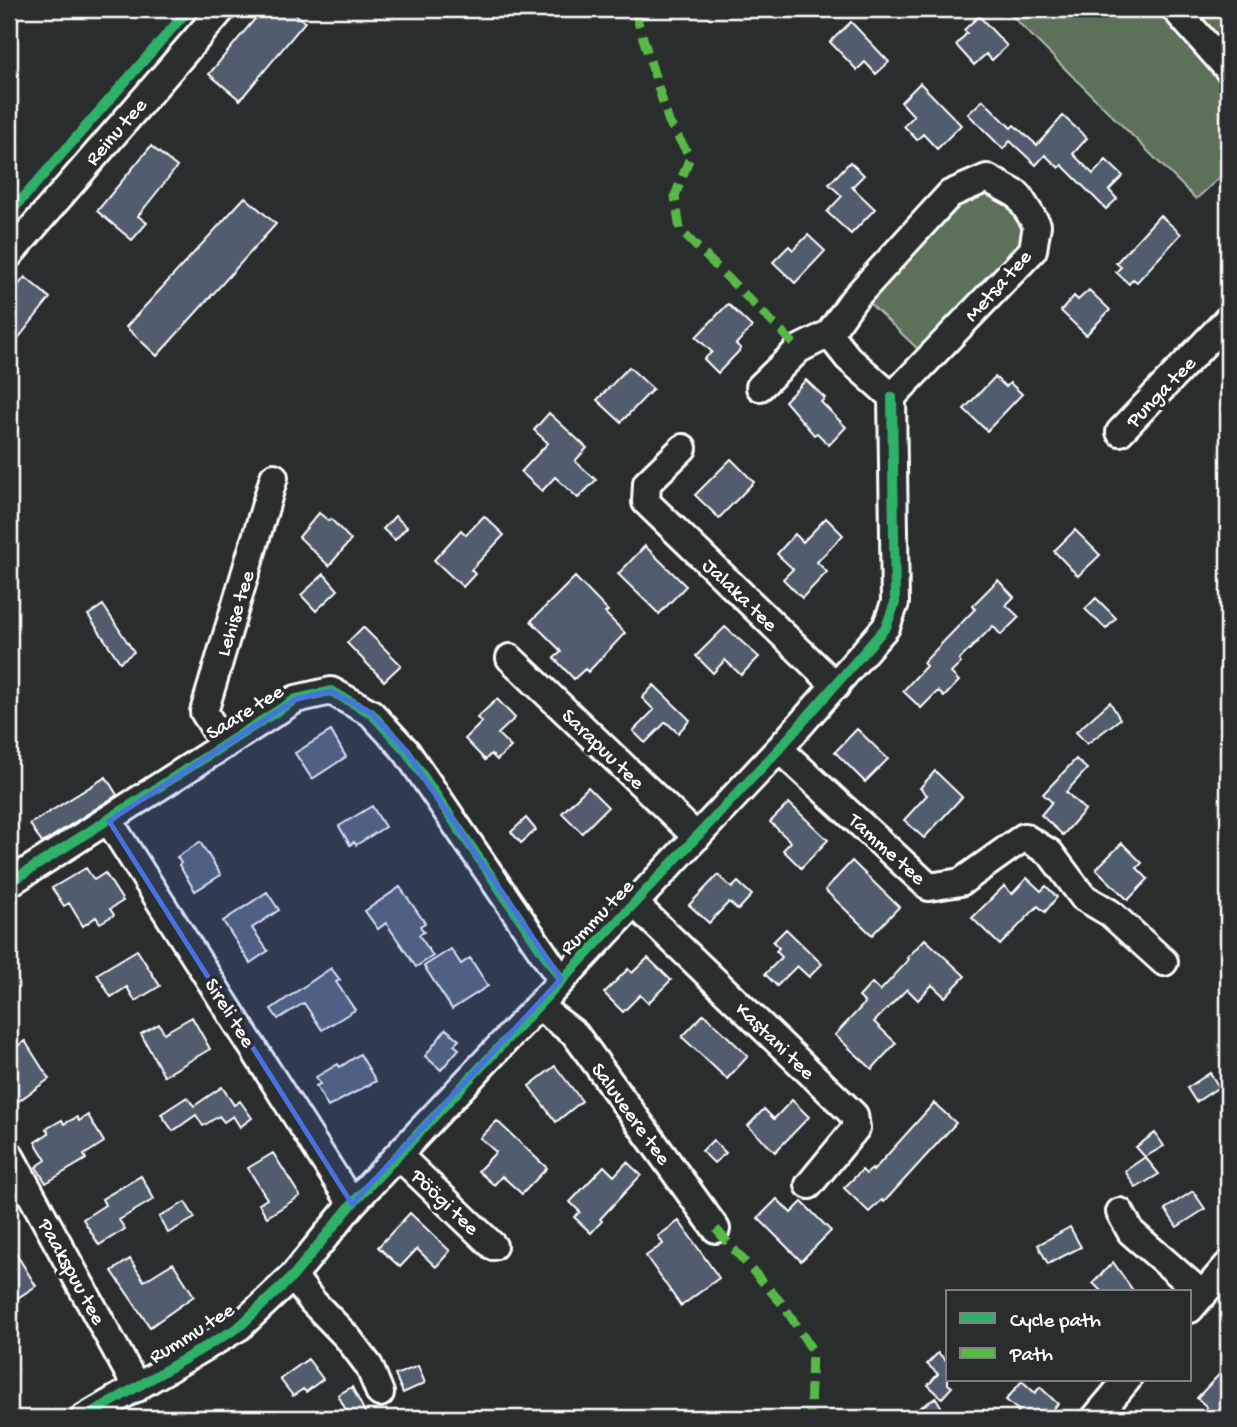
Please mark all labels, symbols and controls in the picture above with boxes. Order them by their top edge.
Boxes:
street label: Reinu tee [81,93,155,172]
street label: Metsa tee [961,245,1039,329]
street label: Punga tee [1121,351,1204,435]
street label: Jalaka tee [696,554,782,639]
street label: Lehise tee [213,567,263,660]
street label: Saare tee [203,680,290,748]
street label: Sarapuu tee [555,705,649,797]
street label: Tamme tee [841,809,930,893]
street label: Rummu tee [556,874,642,962]
street label: Sireli tee [197,975,260,1054]
street label: Kastani tee [729,998,819,1087]
street label: Saluveere tee [584,1059,675,1172]
street label: Pöögi tee [404,1164,484,1243]
street label: Paakspuu tee [30,1214,110,1331]
legend [946,1290,1192,1382]
street label: Rummu tee [146,1298,241,1371]
text: Cycle path [1010,1310,1101,1335]
text: Path [1009,1344,1053,1369]

